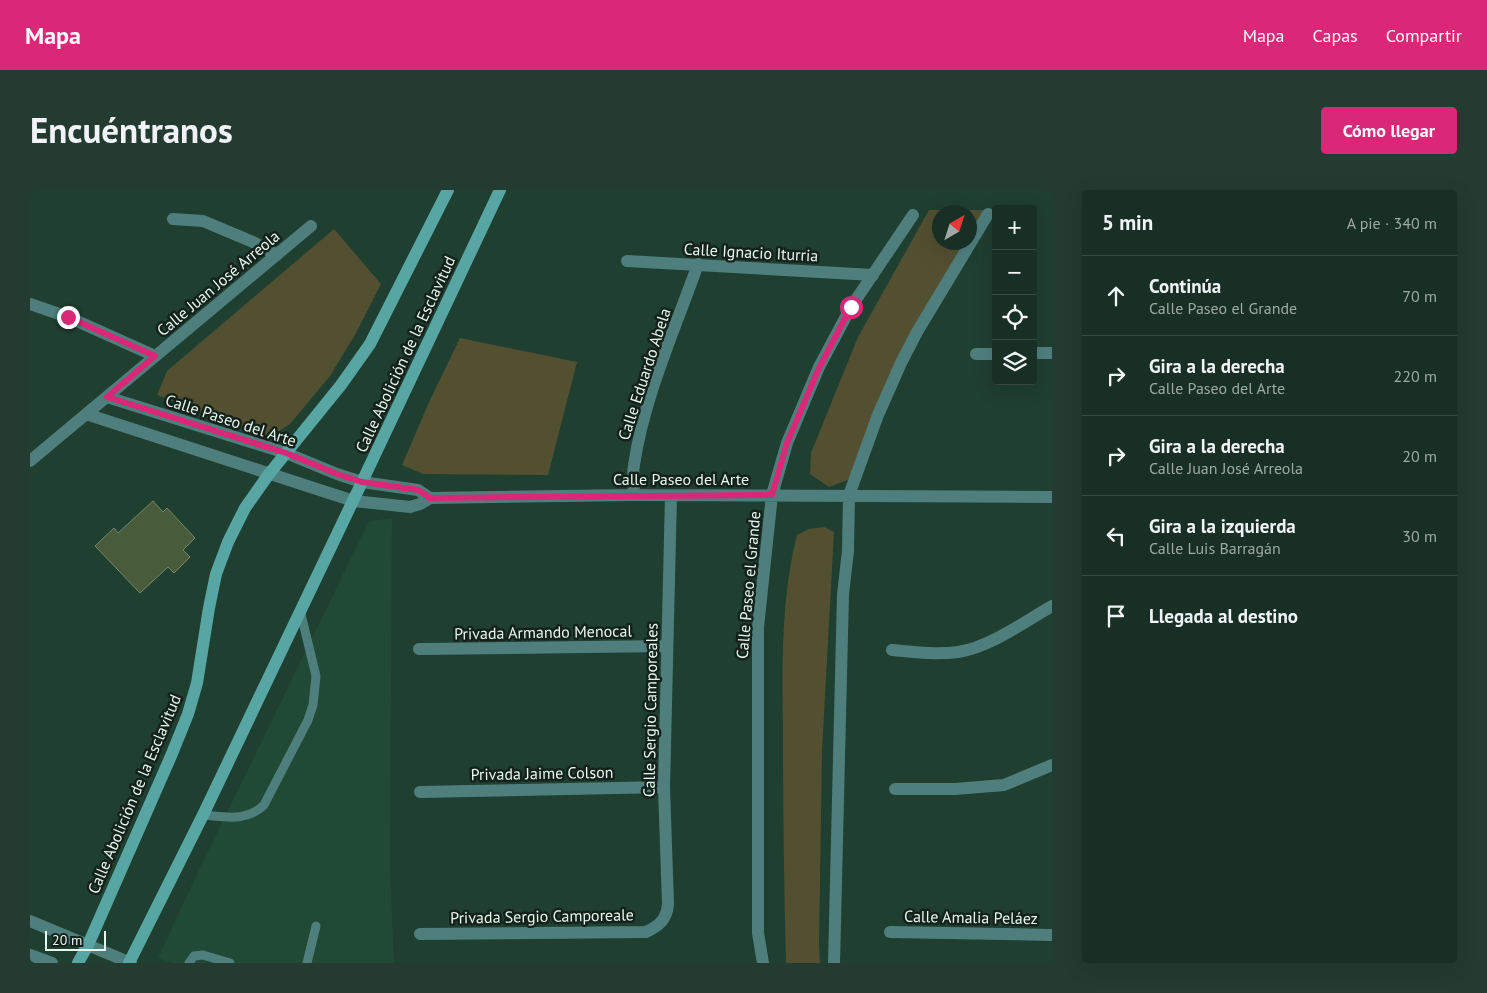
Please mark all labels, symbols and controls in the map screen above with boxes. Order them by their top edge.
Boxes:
text: Mapa [25,20,81,51]
text: Mapa [1243,24,1285,47]
text: Capas [1313,24,1358,47]
text: Compartir [1386,24,1462,47]
text: Encuéntranos [30,107,233,153]
button: Cómo llegar [1321,107,1457,154]
north arrow [932,205,977,250]
map controls [992,205,1037,385]
button: + [992,205,1037,250]
text: 5 min [1102,209,1153,236]
text: A pie · 340 m [1347,213,1437,233]
street label: Calle Juan José Arreola [153,226,283,340]
street label: Calle Ignacio Iturria [683,238,819,266]
button: − [992,250,1037,295]
street label: Calle Abolición de la Esclavitud [351,253,459,455]
text: Continúa [1149,274,1221,298]
icon: ahead [1102,282,1130,310]
text: 70 m [1402,286,1437,306]
button: locate [992,295,1037,340]
route start [840,296,863,319]
text: Calle Paseo el Grande [1149,298,1297,318]
route end [57,306,80,329]
street label: Calle Eduardo Abela [613,306,675,442]
button: layers [992,340,1037,385]
text: Gira a la derecha [1149,354,1285,378]
icon: right [1102,362,1130,390]
text: 220 m [1394,366,1437,386]
text: Calle Paseo del Arte [1149,378,1285,398]
street label: Calle Paseo del Arte [163,389,299,451]
text: Gira a la derecha [1149,434,1285,458]
icon: right [1102,442,1130,470]
text: 20 m [1402,446,1437,466]
text: Calle Juan José Arreola [1149,458,1303,478]
street label: Calle Paseo del Arte [613,469,749,489]
street label: Calle Paseo el Grande [732,510,764,660]
text: Gira a la izquierda [1149,514,1296,538]
icon: left [1102,522,1130,550]
text: 30 m [1402,526,1437,546]
text: Calle Luis Barragán [1149,538,1281,558]
icon: arrive [1102,602,1130,630]
text: Llegada al destino [1149,604,1298,628]
street label: Privada Armando Menocal [454,620,632,644]
street label: Calle Sergio Camporeales [638,622,662,797]
street label: Calle Abolición de la Esclavitud [83,691,185,897]
street label: Privada Jaime Colson [470,762,614,784]
street label: Privada Sergio Camporeale [450,904,634,928]
street label: Calle Amalia Peláez [904,906,1038,928]
scale bar [45,928,106,951]
text: 20 m [52,931,82,949]

